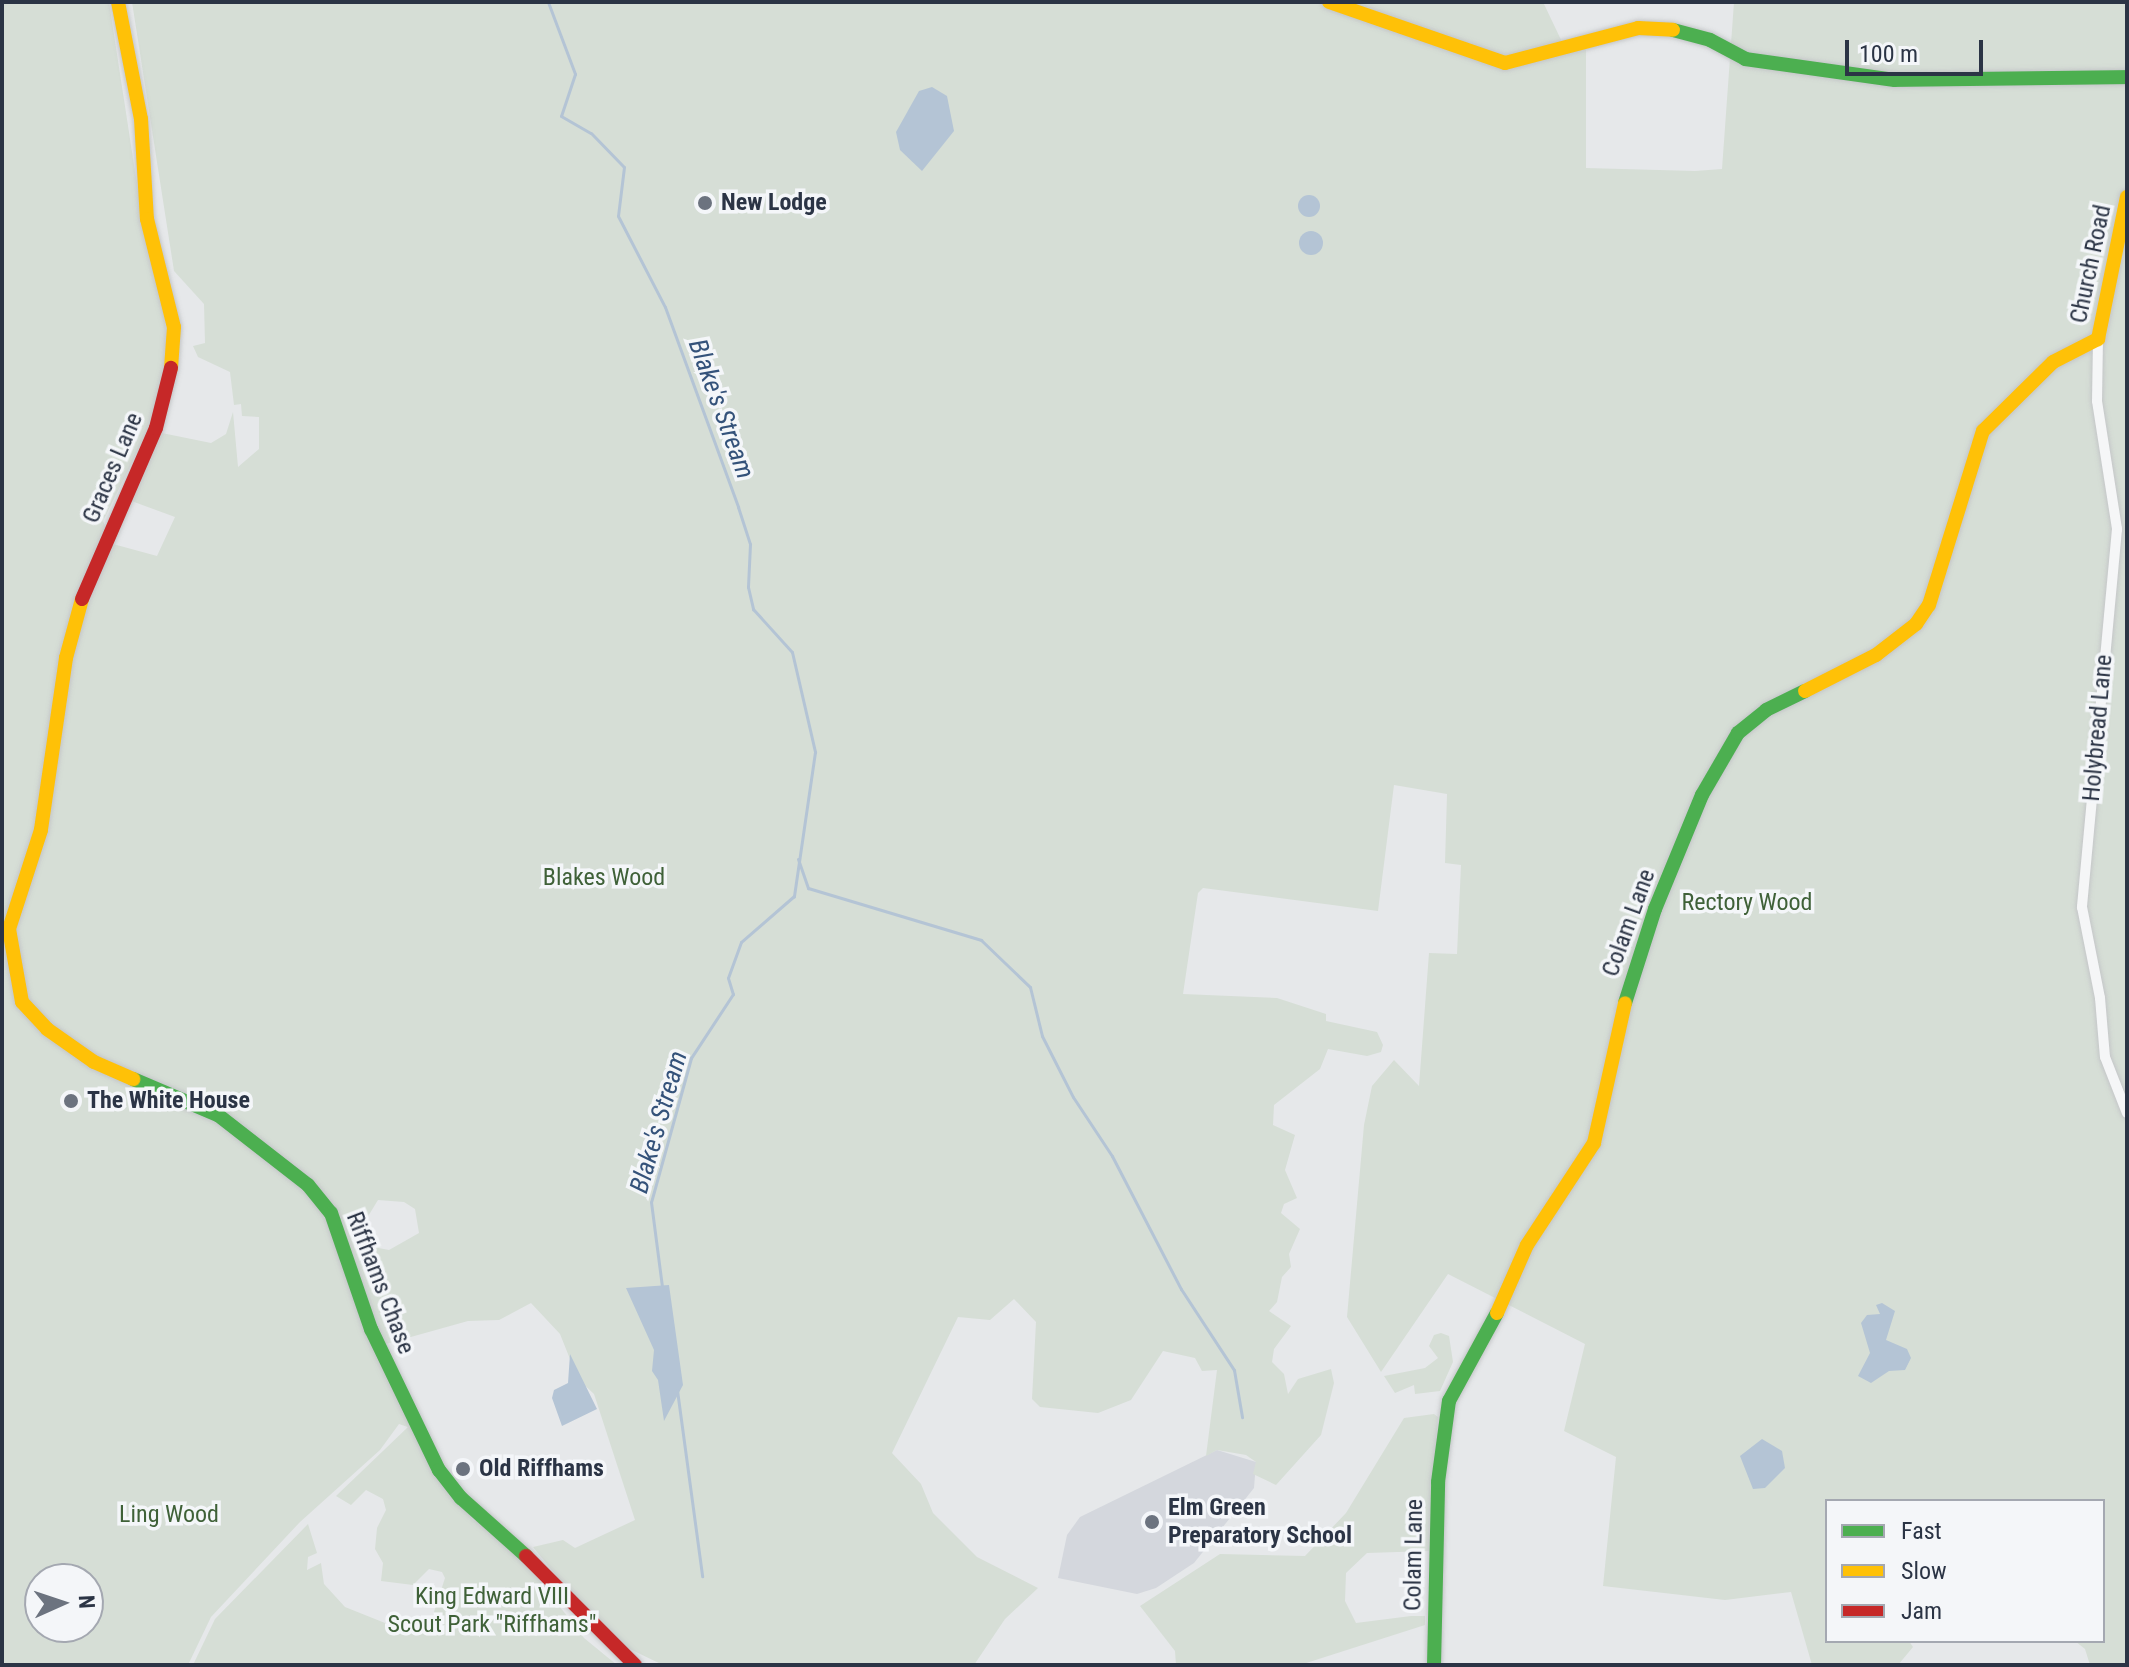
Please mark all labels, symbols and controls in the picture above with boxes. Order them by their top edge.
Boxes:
scale bar [1849,24,1987,74]
text: 100 m [1859,40,1918,68]
place label: New Lodge [721,189,827,217]
marker: New Lodge [696,194,714,212]
street label: Church Road [2064,202,2118,326]
water label: Blake's Stream [681,335,761,483]
street label: Graces Lane [77,408,149,528]
street label: Holybread Lane [2077,653,2119,803]
park label: Blakes Wood [543,864,665,892]
street label: Colam Lane [1596,865,1662,981]
park label: Rectory Wood [1682,889,1812,917]
water label: Blake's Stream [624,1047,694,1197]
place label: The White House [87,1087,250,1115]
marker: The White House [62,1092,80,1110]
street label: Riffhams Chase [340,1208,420,1358]
place label: Old Riffhams [479,1455,604,1483]
marker: Old Riffhams [454,1460,472,1478]
place label: Elm Green Preparatory School [1168,1494,1352,1550]
street label: Colam Lane [1399,1499,1429,1611]
legend [1825,1499,2105,1643]
park label: Ling Wood [119,1501,219,1529]
marker: Elm Green Preparatory School [1143,1513,1161,1531]
text: Fast [1901,1517,1942,1545]
text: Slow [1901,1557,1947,1585]
north arrow [24,1563,104,1643]
park label: King Edward VIII Scout Park "Riffhams" [387,1583,597,1639]
text: N [74,1594,99,1609]
text: Jam [1901,1597,1942,1625]

